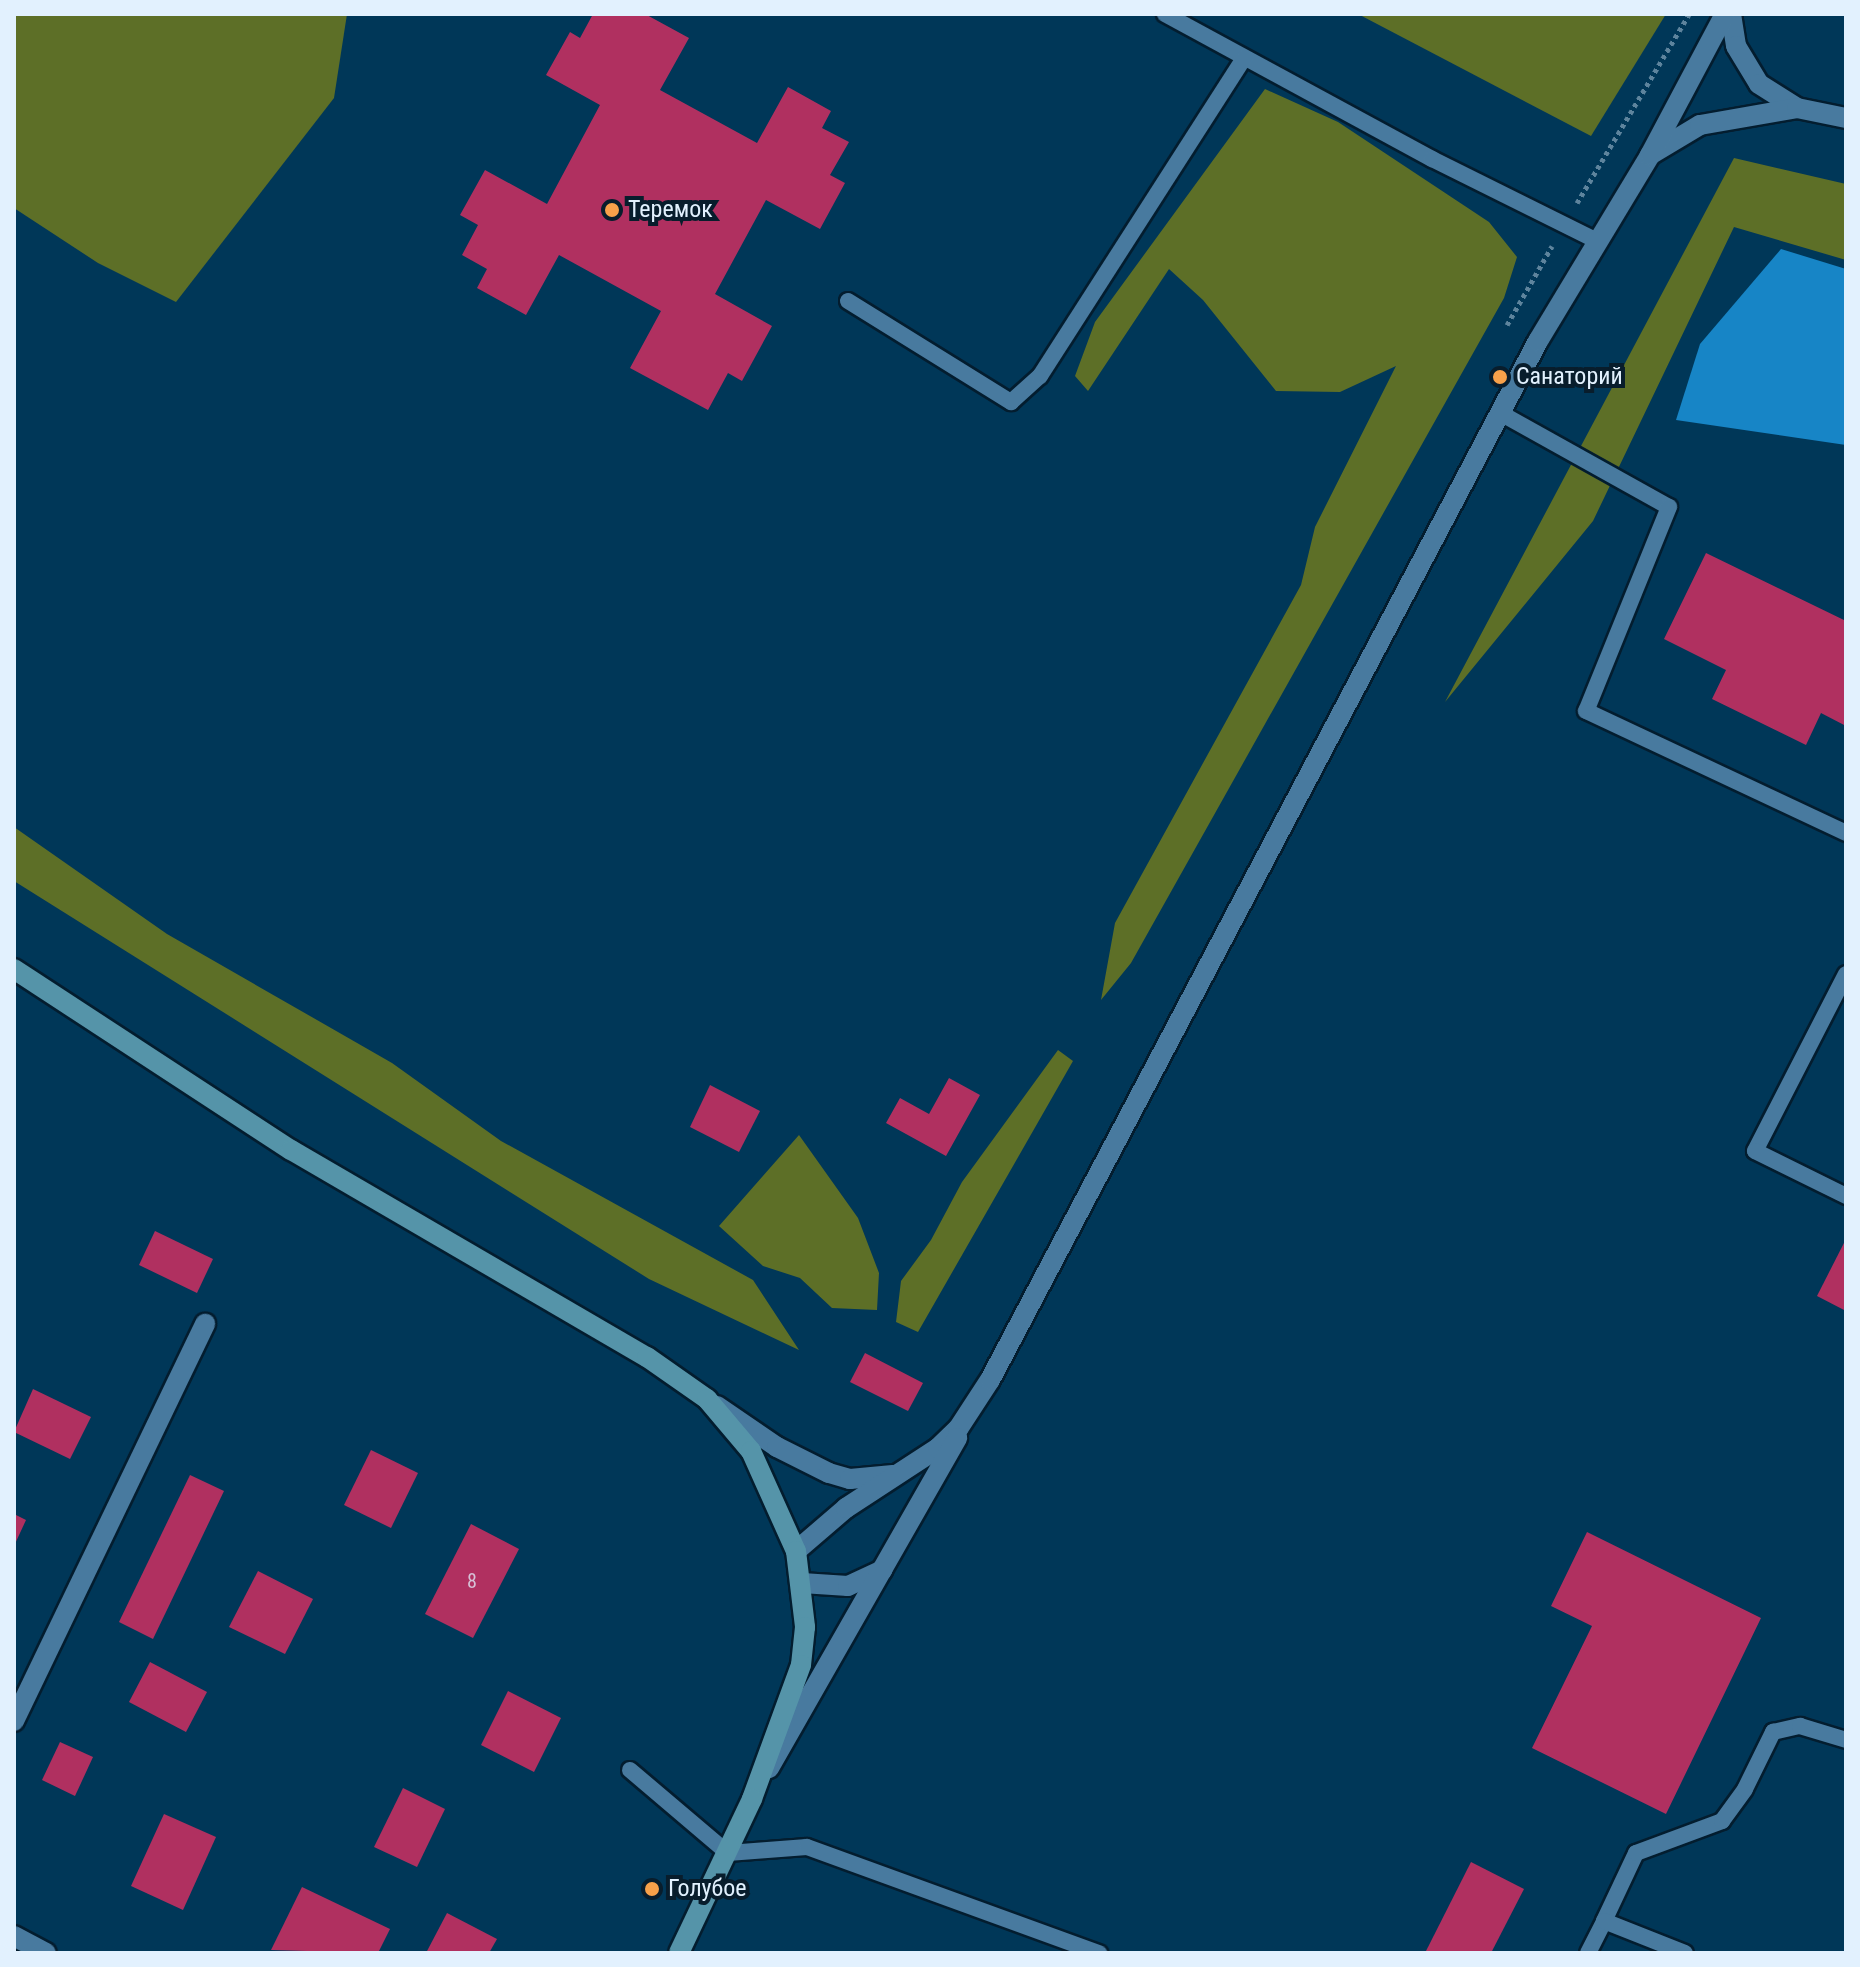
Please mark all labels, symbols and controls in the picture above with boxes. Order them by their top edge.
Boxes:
place label: Теремок [628,196,713,224]
marker: Теремок [603,201,621,219]
place label: Санаторий [1516,363,1623,391]
marker: Санаторий [1491,368,1509,386]
house number: 8 [467,1569,477,1593]
place label: Голубое [668,1875,747,1903]
marker: Голубое [643,1880,661,1898]

